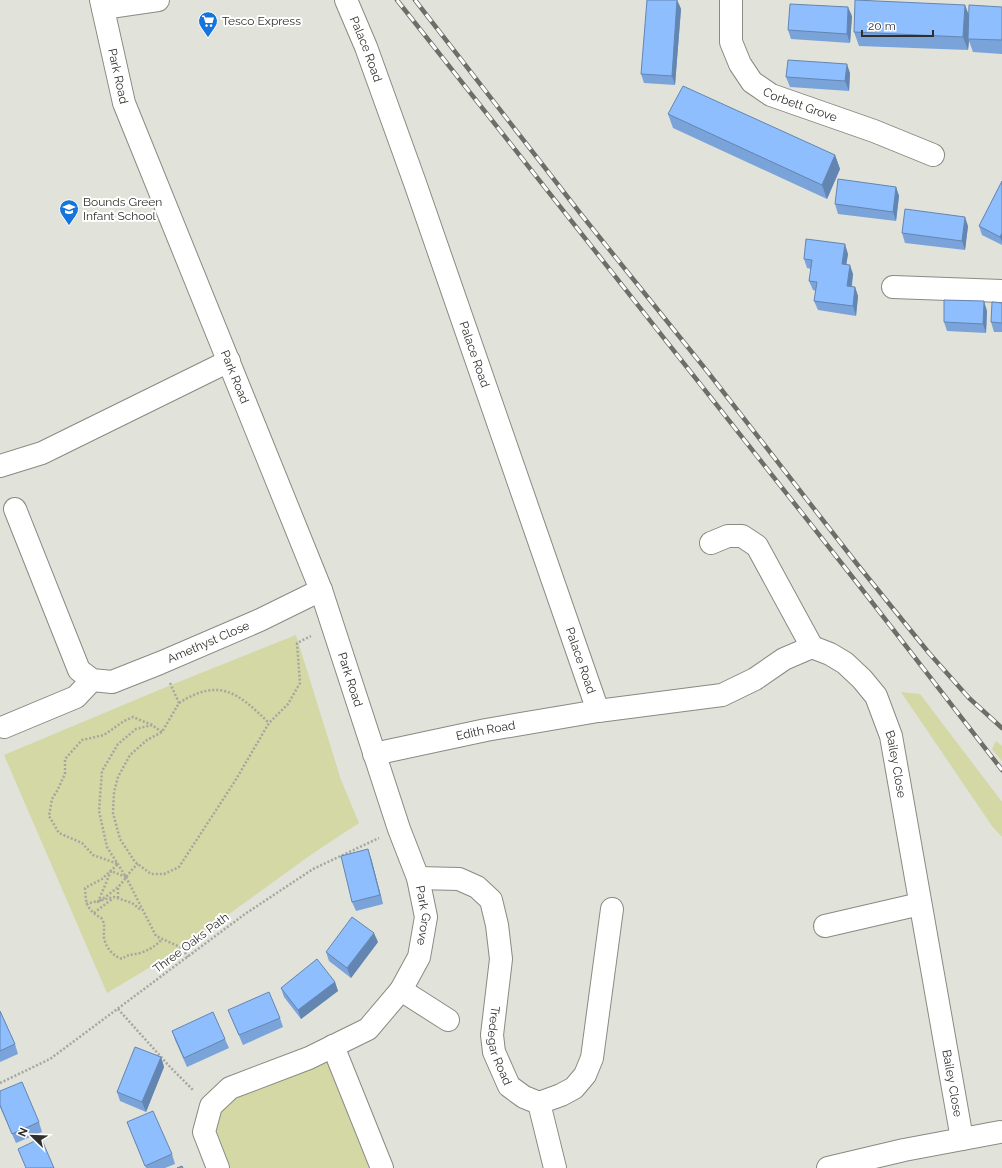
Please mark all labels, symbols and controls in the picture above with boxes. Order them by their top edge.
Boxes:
supermarket icon: Tesco Express [197,10,219,38]
scale bar [862,12,933,38]
place label: Tesco Express [222,14,301,28]
street label: Palace Road [347,14,385,84]
text: 20 m [868,19,896,33]
street label: Park Road [105,47,131,105]
street label: Corbett Grove [760,84,839,125]
place label: Bounds Green Infant School [83,195,162,223]
school or university icon: Bounds Green Infant School [58,198,80,226]
street label: Palace Road [456,319,492,389]
street label: Park Road [218,348,252,406]
street label: Amethyst Close [165,618,251,666]
street label: Palace Road [563,626,598,695]
street label: Park Road [335,650,366,708]
street label: Edith Road [455,718,516,743]
street label: Bailey Close [883,728,909,799]
street label: Park Grove [413,884,434,946]
street label: Three Oaks Path [150,910,232,976]
street label: Tredegar Road [485,1005,515,1087]
street label: Bailey Close [939,1049,965,1118]
north arrow [12,1116,52,1156]
text: N [16,1126,31,1139]

